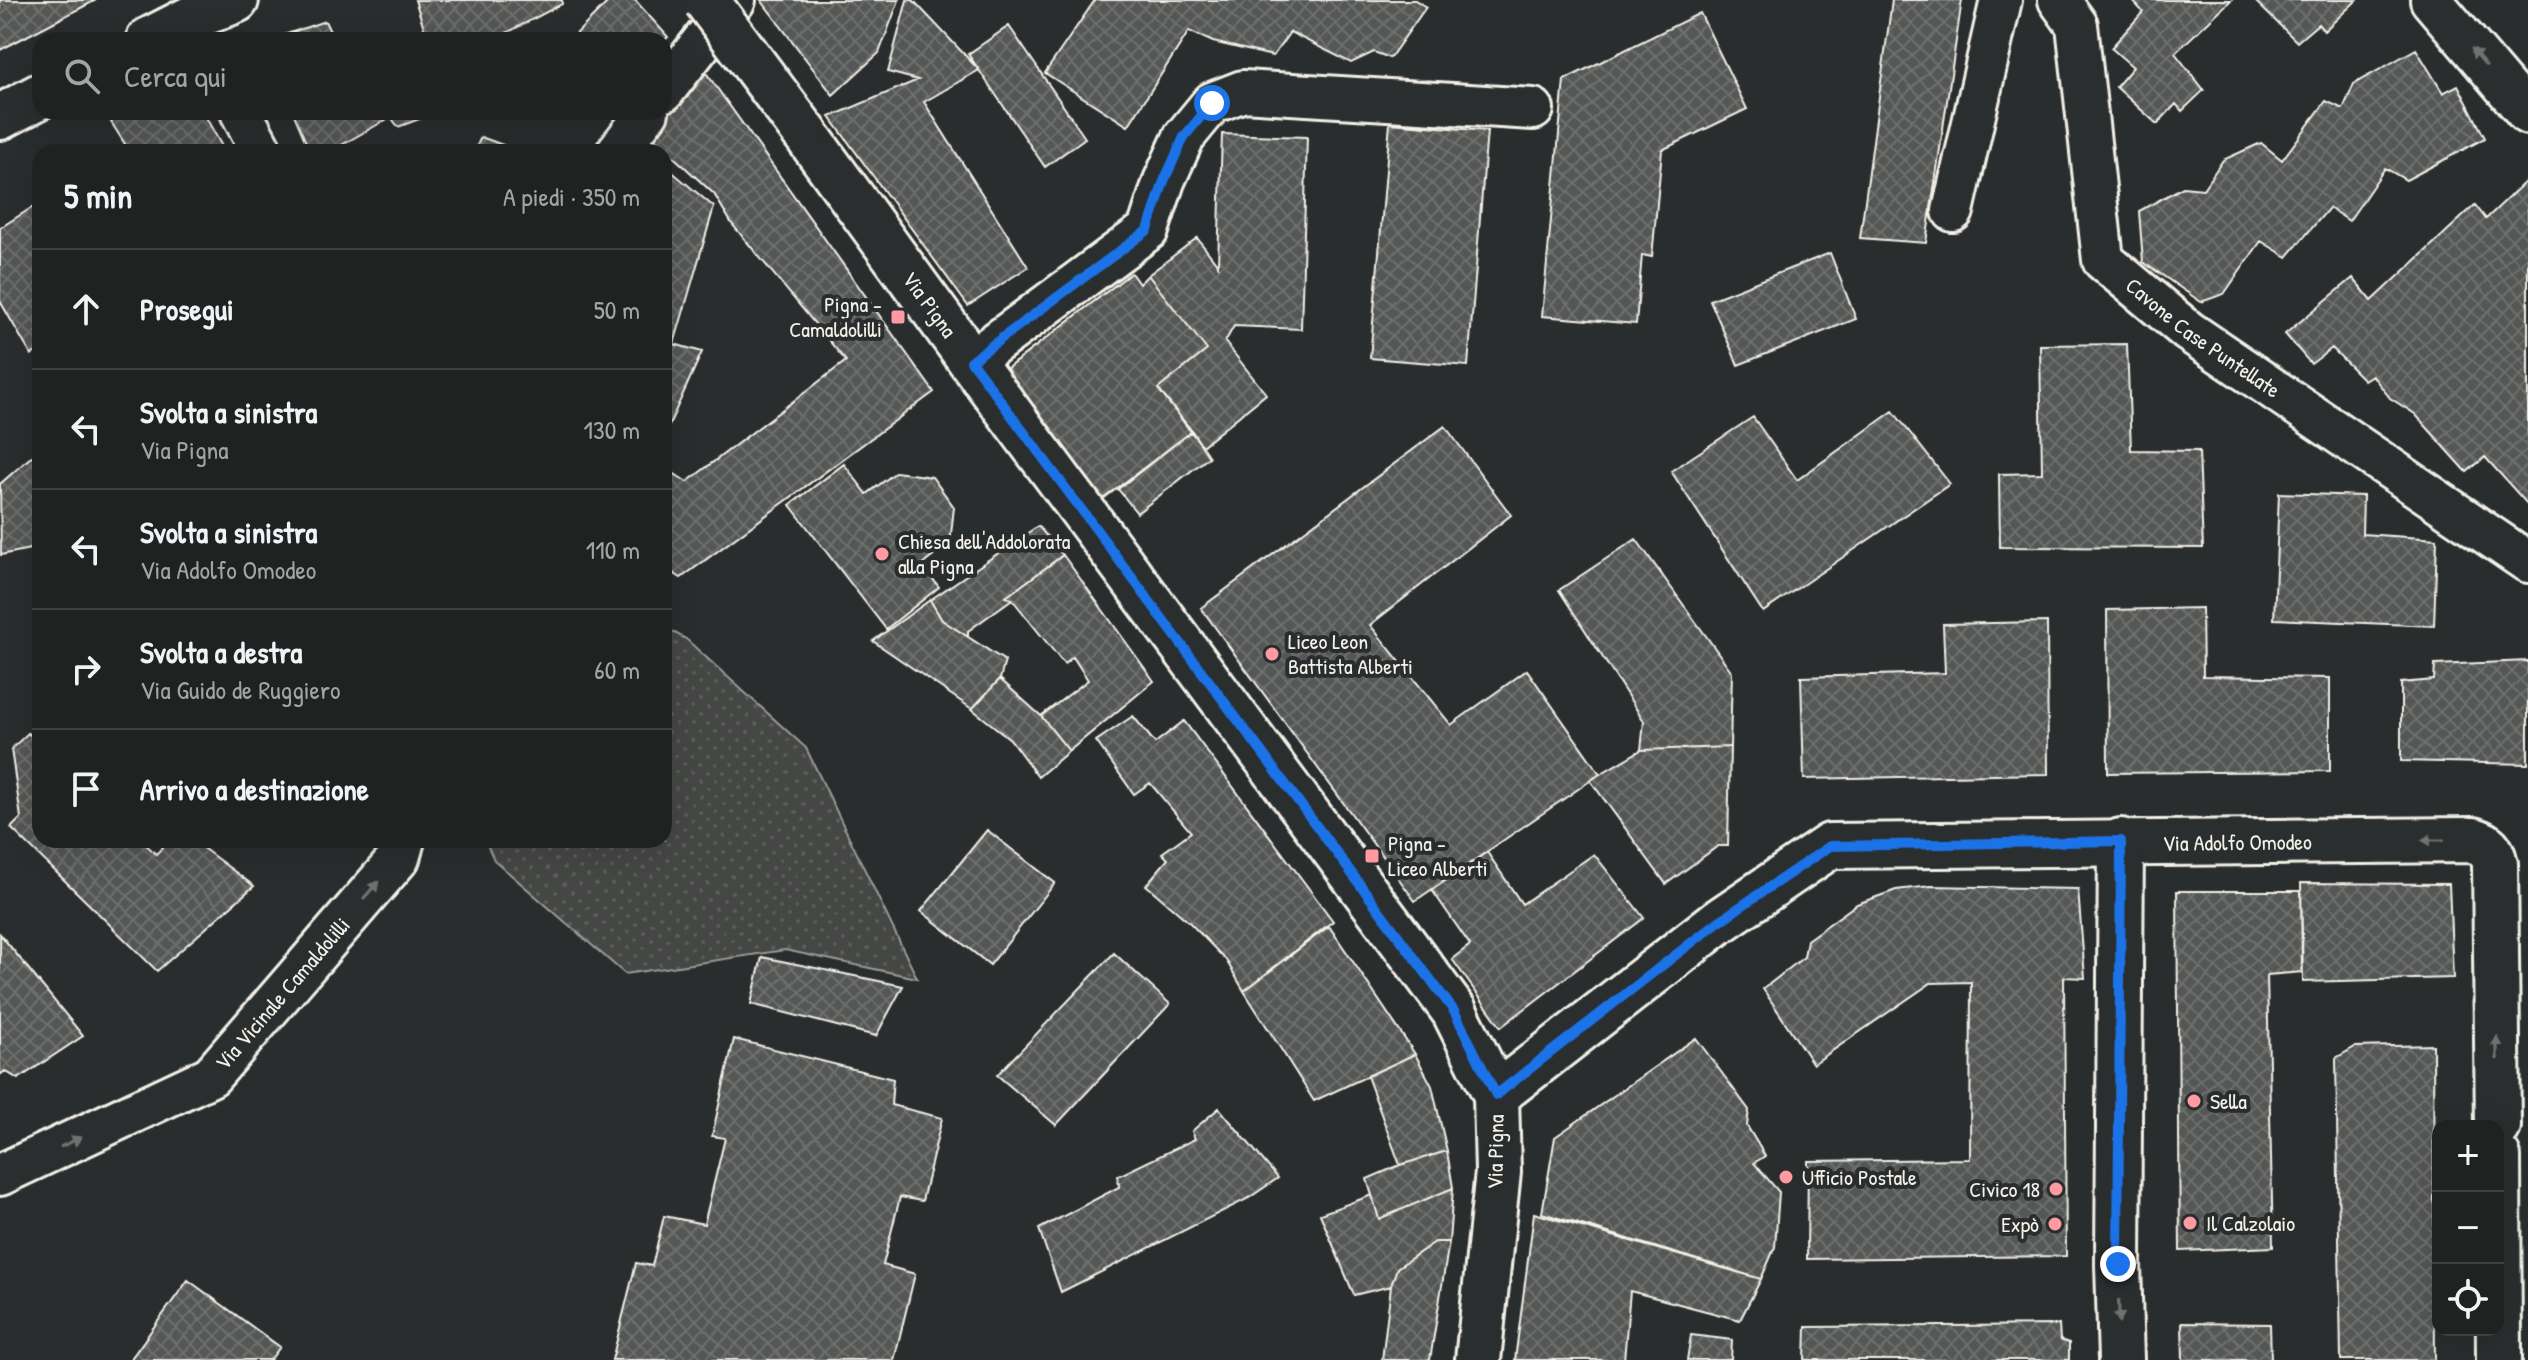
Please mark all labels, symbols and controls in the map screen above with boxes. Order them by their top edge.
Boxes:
search box [32,32,672,120]
one-way arrow [2471,48,2489,67]
icon: search [60,54,104,98]
text: Cerca qui [124,56,227,96]
route start [1194,85,1230,121]
text: 5 min [64,173,132,219]
text: A piedi · 350 m [503,179,640,214]
street label: Via Pigna [896,265,964,344]
street label: Cavone Case Puntellate [2120,270,2287,405]
icon: ahead [64,287,108,331]
text: Prosegui [140,289,234,329]
place label: Pigna - Camaldolilli [789,289,882,344]
text: 50 m [594,292,640,327]
marker: Pigna - Camaldolilli [889,308,907,326]
text: Svolta a sinistra [140,392,317,432]
icon: left [64,407,108,451]
text: 130 m [584,412,640,447]
text: Via Pigna [140,432,228,467]
text: Svolta a sinistra [140,512,317,552]
place label: Chiesa dell'Addolorata alla Pigna [898,526,1071,581]
icon: left [64,527,108,571]
text: 110 m [586,532,640,567]
marker: Chiesa dell'Addolorata alla Pigna [873,545,891,563]
text: Via Adolfo Omodeo [140,552,316,587]
place label: Liceo Leon Battista Alberti [1288,626,1413,681]
text: Svolta a destra [140,632,302,672]
marker: Liceo Leon Battista Alberti [1263,645,1281,663]
icon: right [64,647,108,691]
text: 60 m [594,652,640,687]
text: Via Guido de Ruggiero [140,672,340,707]
icon: arrive [64,767,108,811]
text: Arrivo a destinazione [140,769,369,809]
street label: Via Adolfo Omodeo [2162,827,2312,858]
place label: Pigna - Liceo Alberti [1388,828,1488,883]
one-way arrow [2420,834,2445,846]
marker: Pigna - Liceo Alberti [1363,847,1381,865]
one-way arrow [362,881,379,901]
street label: Via Vicinale Camaldolilli [208,911,356,1076]
one-way arrow [2491,1035,2503,1060]
place label: Sella [2210,1086,2247,1116]
marker: Sella [2185,1092,2203,1110]
street label: Via Pigna [1479,1114,1511,1190]
map controls [2432,1120,2504,1336]
button: + [2432,1120,2504,1192]
one-way arrow [59,1135,82,1149]
place label: Ufficio Postale [1802,1162,1917,1192]
marker: Ufficio Postale [1777,1168,1795,1186]
place label: Civico 18 [1969,1174,2040,1204]
marker: Civico 18 [2047,1180,2065,1198]
button: − [2432,1192,2504,1264]
place label: Il Calzolaio [2206,1208,2295,1238]
place label: Expò [2001,1209,2039,1239]
marker: Il Calzolaio [2181,1214,2199,1232]
marker: Expò [2046,1215,2064,1233]
route end [2100,1246,2136,1282]
button: locate [2432,1264,2504,1336]
one-way arrow [2113,1299,2126,1324]

